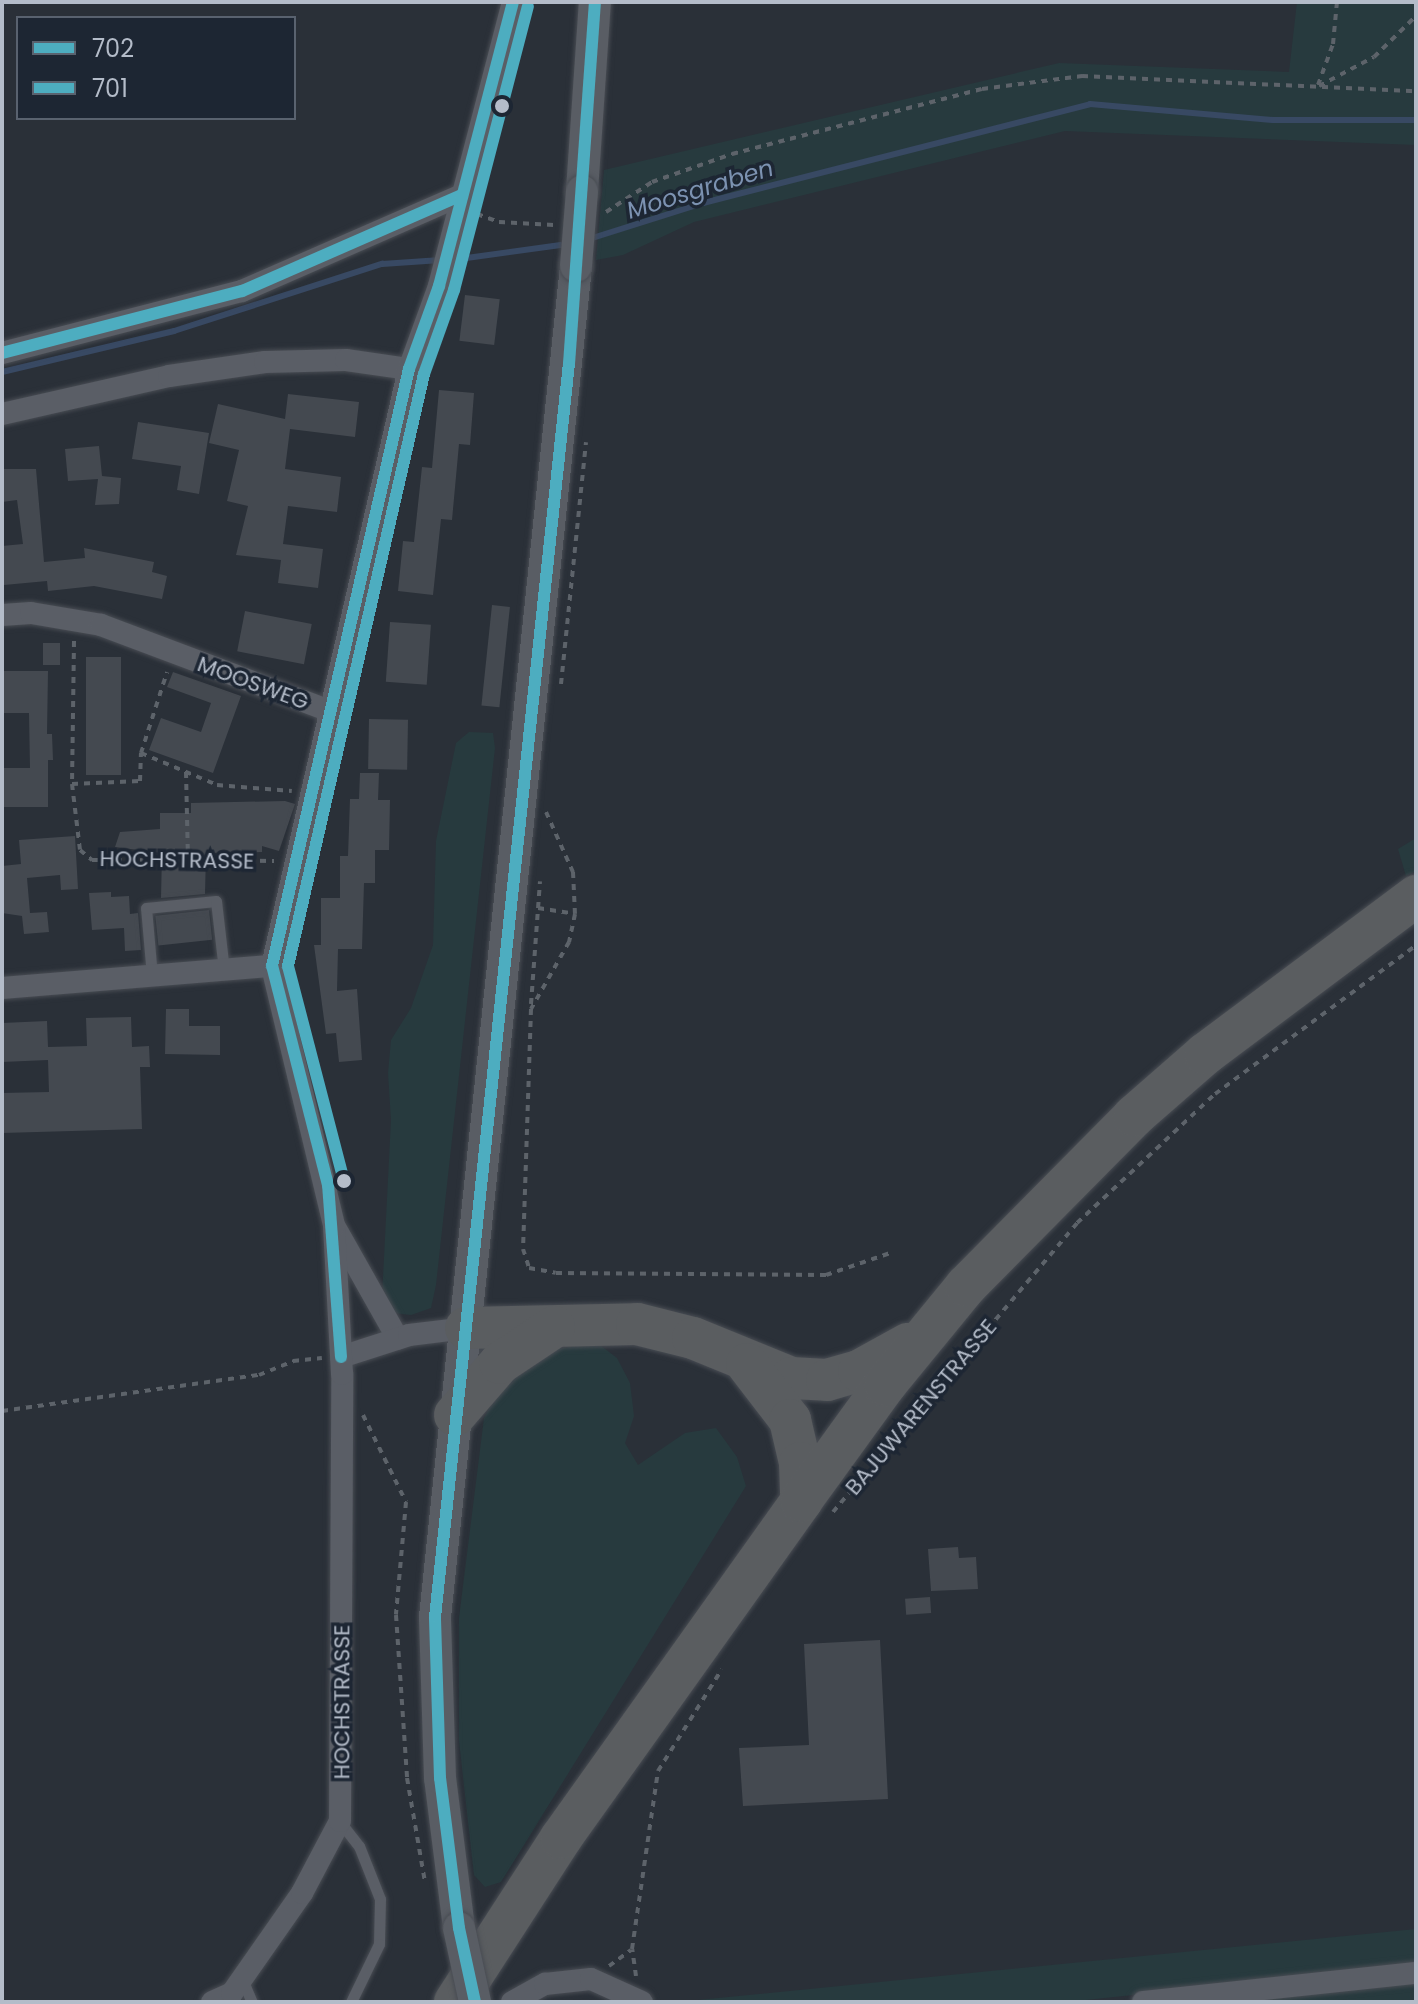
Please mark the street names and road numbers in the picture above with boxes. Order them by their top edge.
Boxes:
street label: MOOSWEG [194,651,312,715]
street label: HOCHSTRASSE [99,845,255,875]
street label: BAJUWARENSTRASSE [840,1314,1002,1500]
street label: HOCHSTRASSE [329,1625,355,1779]

